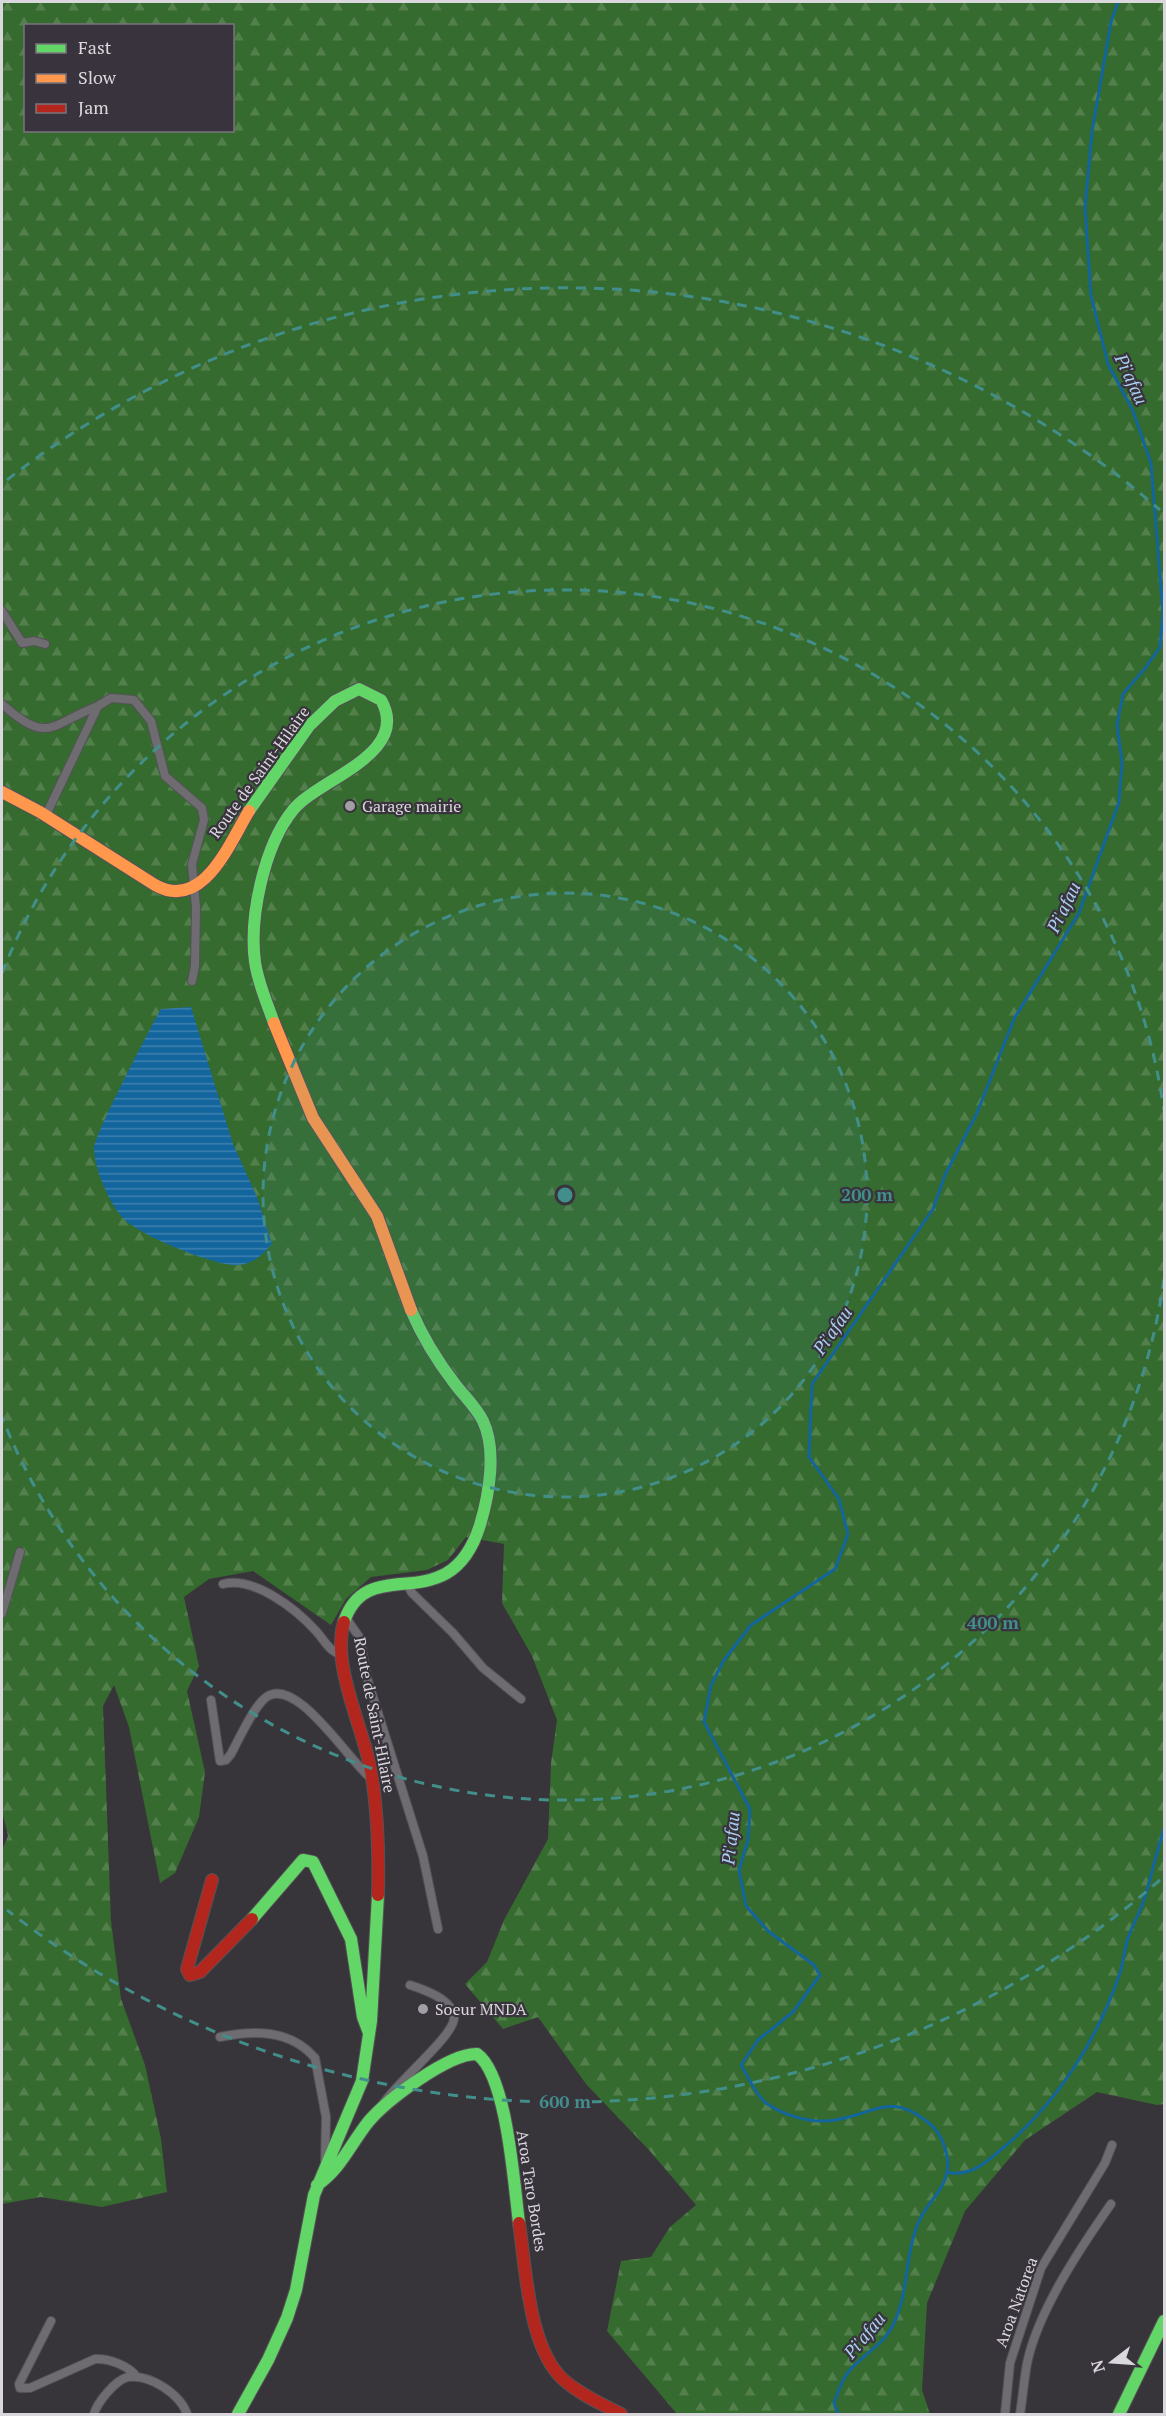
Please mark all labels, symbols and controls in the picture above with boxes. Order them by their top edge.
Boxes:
legend [24,24,234,132]
text: Fast [78,35,112,59]
text: Slow [78,65,117,89]
text: Jam [78,95,109,119]
water label: Pi'afau [1109,349,1154,408]
street label: Route de Saint-Hilaire [204,702,314,842]
place label: Garage mairie [362,795,461,817]
marker: Garage mairie [343,799,357,813]
water label: Pi'afau [1040,878,1085,937]
text: 200 m [841,1182,893,1206]
centre of rings [555,1185,575,1205]
water label: Pi'afau [806,1301,857,1360]
text: 400 m [967,1610,1019,1634]
street label: Route de Saint-Hilaire [349,1635,401,1795]
water label: Pi'afau [715,1810,745,1867]
place label: Soeur MNDA [435,1998,527,2020]
marker: Soeur MNDA [416,2002,430,2016]
text: 600 m [539,2089,591,2113]
street label: Aroa Taro Bordes [512,2129,552,2254]
street label: Aroa Natorea [989,2254,1043,2350]
water label: Pi'afau [837,2307,890,2364]
north arrow [1082,2332,1142,2392]
text: N [1085,2357,1110,2375]

